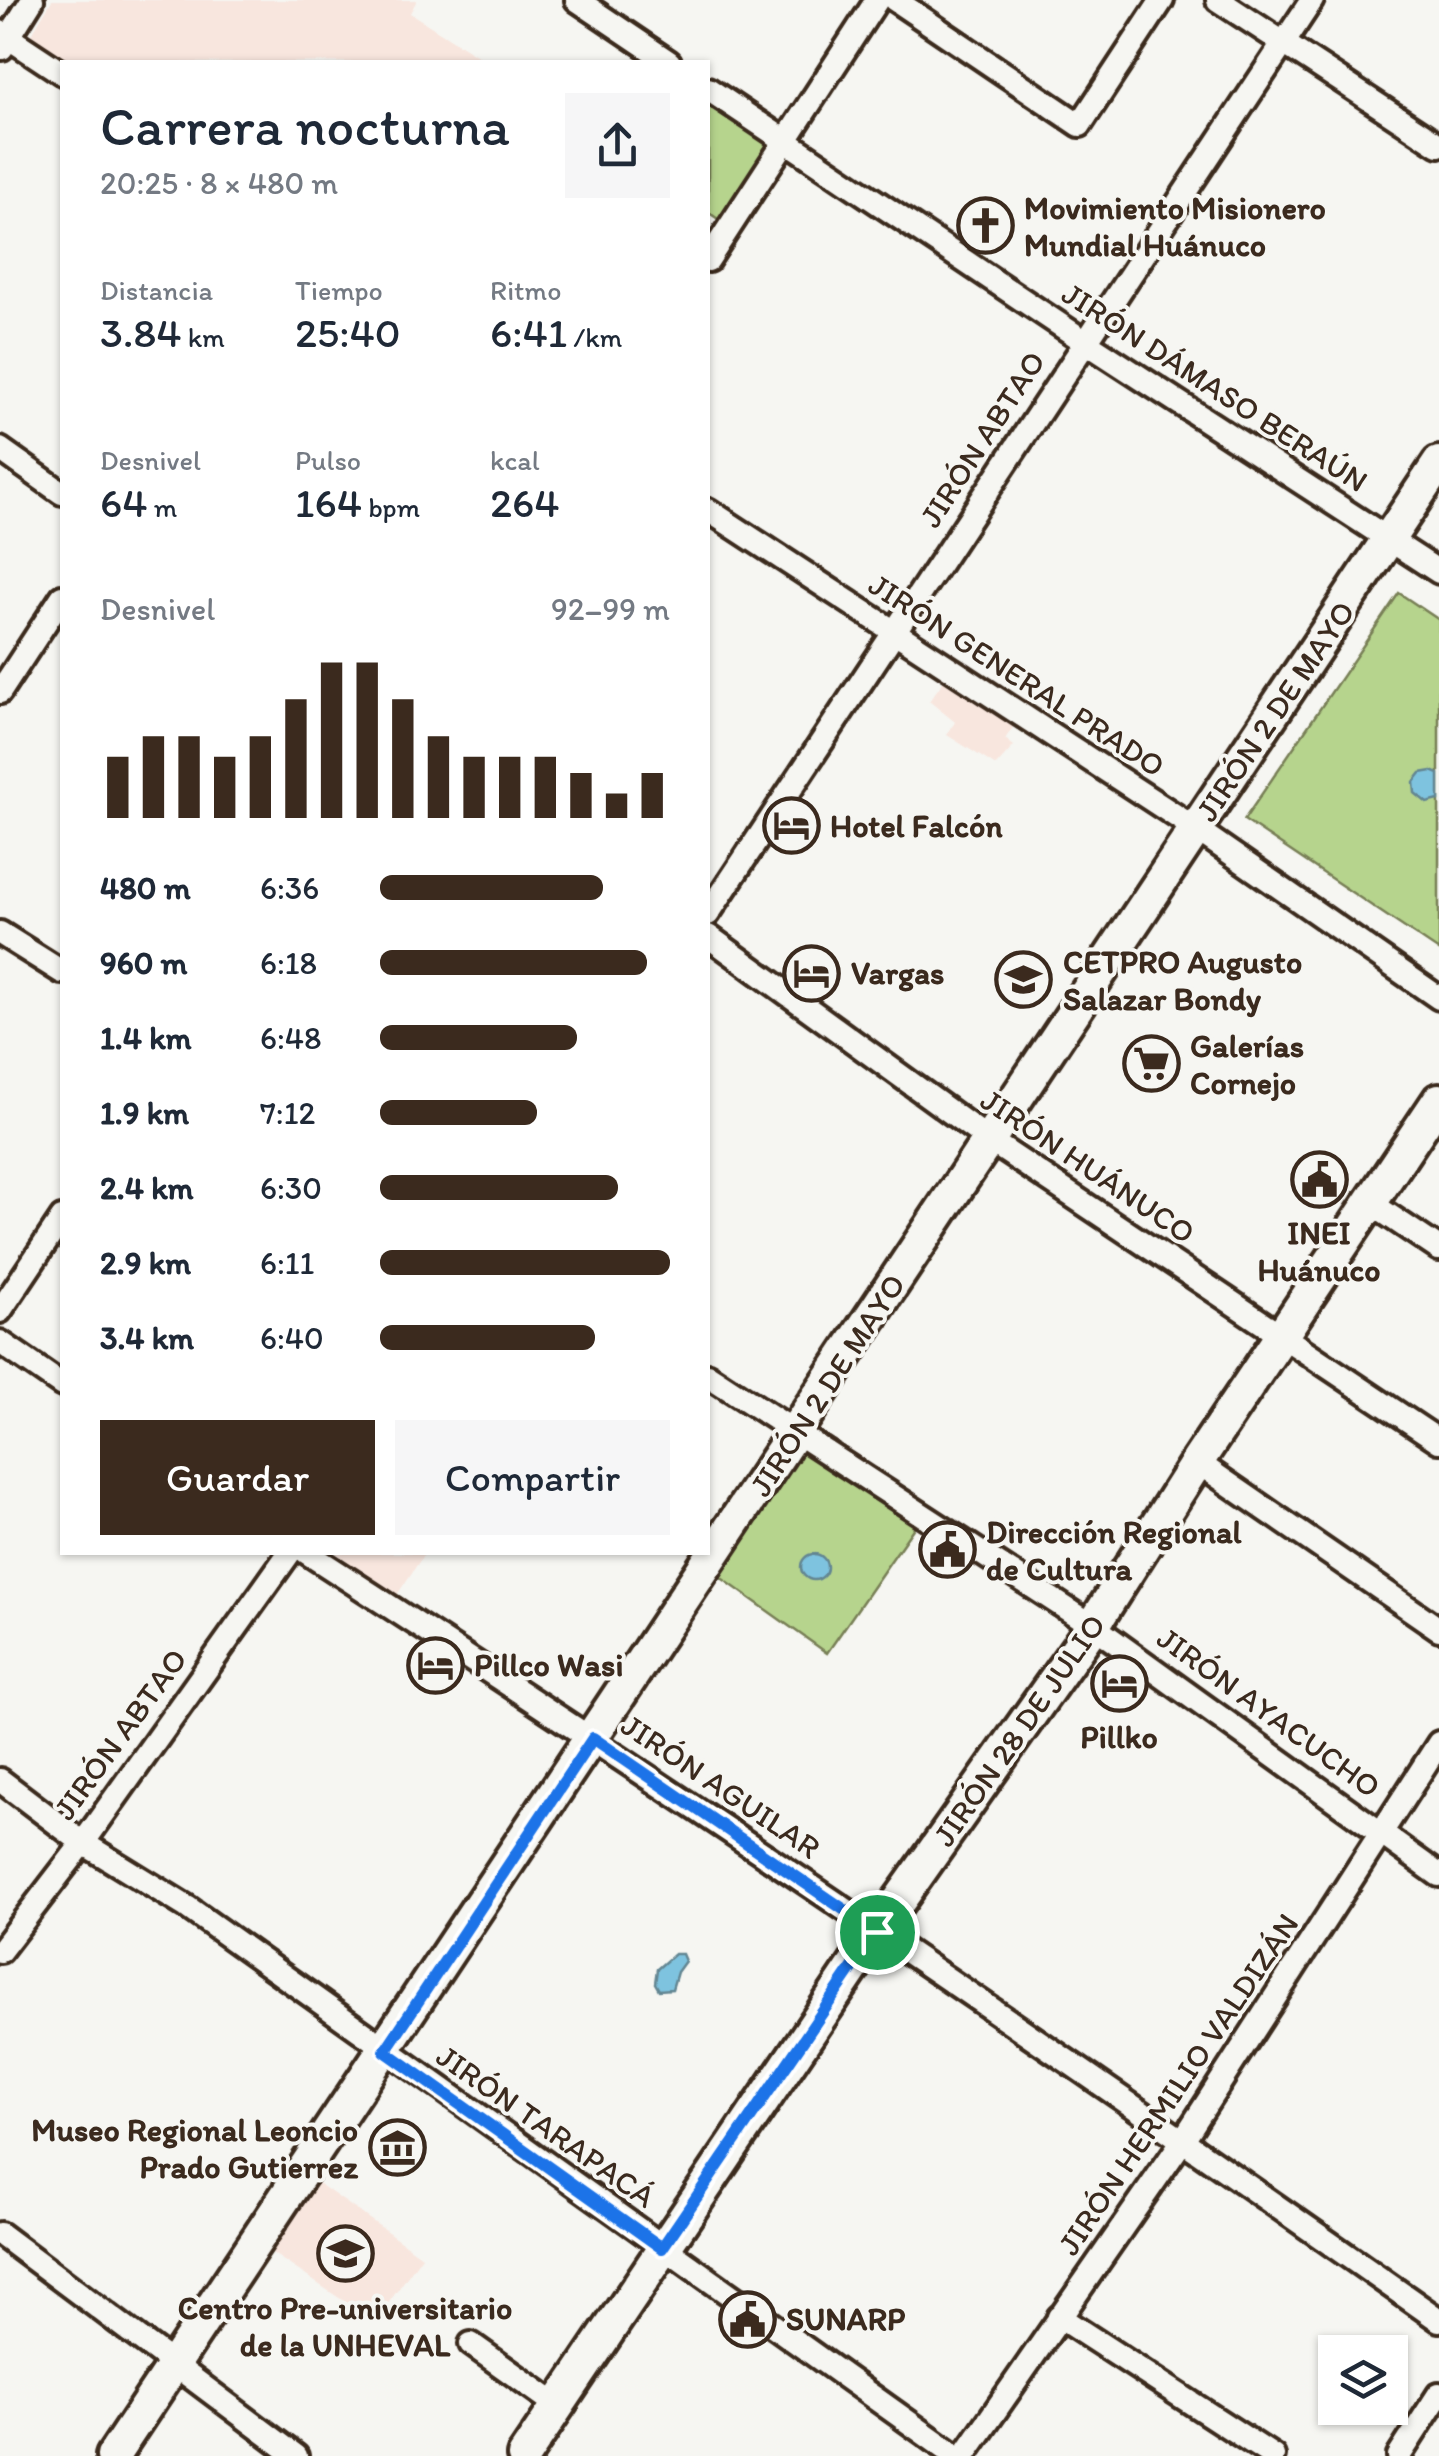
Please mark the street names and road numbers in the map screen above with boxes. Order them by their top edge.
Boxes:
street label: JIRÓN DÁMASO BERAÚN [1055,274,1375,500]
street label: JIRÓN ABTAO [911,344,1053,534]
street label: JIRÓN GENERAL PRADO [862,565,1172,785]
street label: JIRÓN 2 DE MAYO [1187,594,1363,828]
street label: JIRÓN HUÁNUCO [974,1080,1202,1252]
street label: JIRÓN 2 DE MAYO [741,1267,913,1503]
street label: JIRÓN 28 DE JULIO [925,1607,1113,1853]
street label: JIRÓN AYACUCHO [1150,1618,1388,1806]
street label: JIRÓN ABTAO [45,1641,195,1827]
street label: JIRÓN AGUILAR [614,1706,828,1866]
street label: JIRÓN HERMILIO VALDIZÁN [1049,1906,1307,2262]
street label: JIRÓN TARAPACÁ [429,2036,663,2216]

